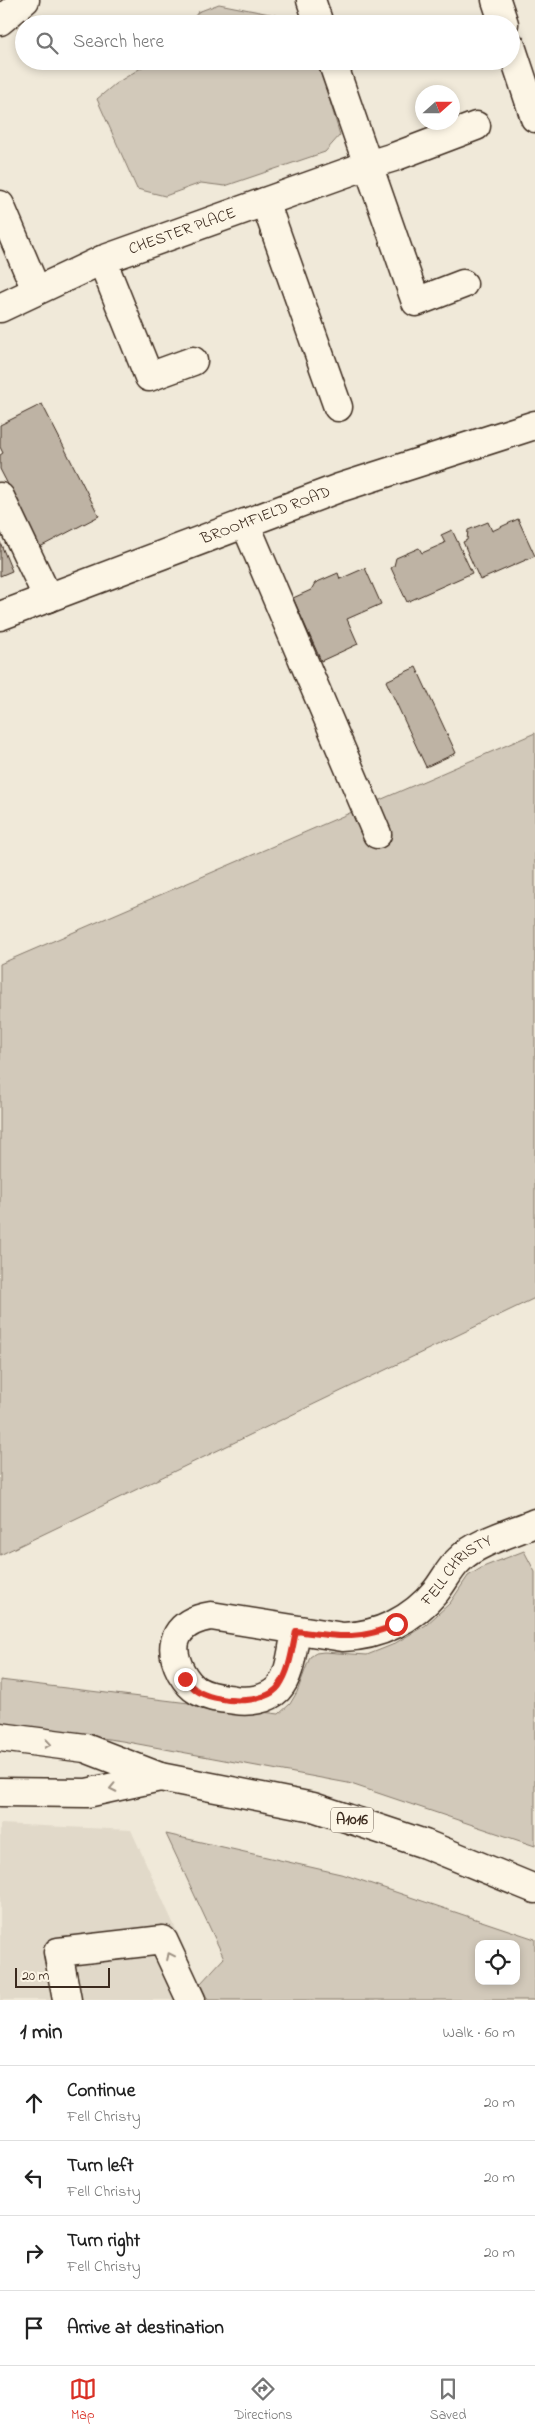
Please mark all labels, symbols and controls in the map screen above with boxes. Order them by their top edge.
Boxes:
search box [15,15,520,70]
icon: search [33,29,61,57]
text: Search here [73,29,164,56]
north arrow [415,85,460,130]
street label: CHESTER PLACE [125,201,239,262]
street label: BROOMFIELD ROAD [196,480,334,551]
street label: FELL CHRISTY [415,1529,496,1613]
route start [385,1613,408,1636]
route end [174,1668,197,1691]
one-way arrow [45,1738,53,1749]
one-way arrow [108,1782,117,1792]
road number: A1016 [331,1808,373,1832]
map controls [475,1940,520,1985]
button: locate [475,1940,520,1985]
one-way arrow [166,1952,176,1961]
scale bar [15,1965,110,1988]
text: 20 m [22,1966,49,1987]
text: 1 min [20,2018,62,2048]
text: Walk · 60 m [442,2021,515,2045]
text: Continue [67,2078,135,2105]
icon: ahead [20,2089,48,2117]
text: 20 m [484,2091,515,2115]
text: Fell Christy [67,2105,141,2129]
text: Turn left [67,2153,134,2180]
icon: left [20,2164,48,2192]
text: 20 m [484,2166,515,2190]
text: Fell Christy [67,2180,141,2204]
text: Turn right [67,2228,140,2255]
icon: right [20,2239,48,2267]
text: 20 m [484,2241,515,2265]
text: Fell Christy [67,2255,141,2279]
icon: arrive [20,2314,48,2342]
text: Arrive at destination [67,2315,224,2342]
tab: Map [69,2375,97,2426]
tab: Directions [234,2375,292,2426]
tab: Saved [430,2375,466,2426]

